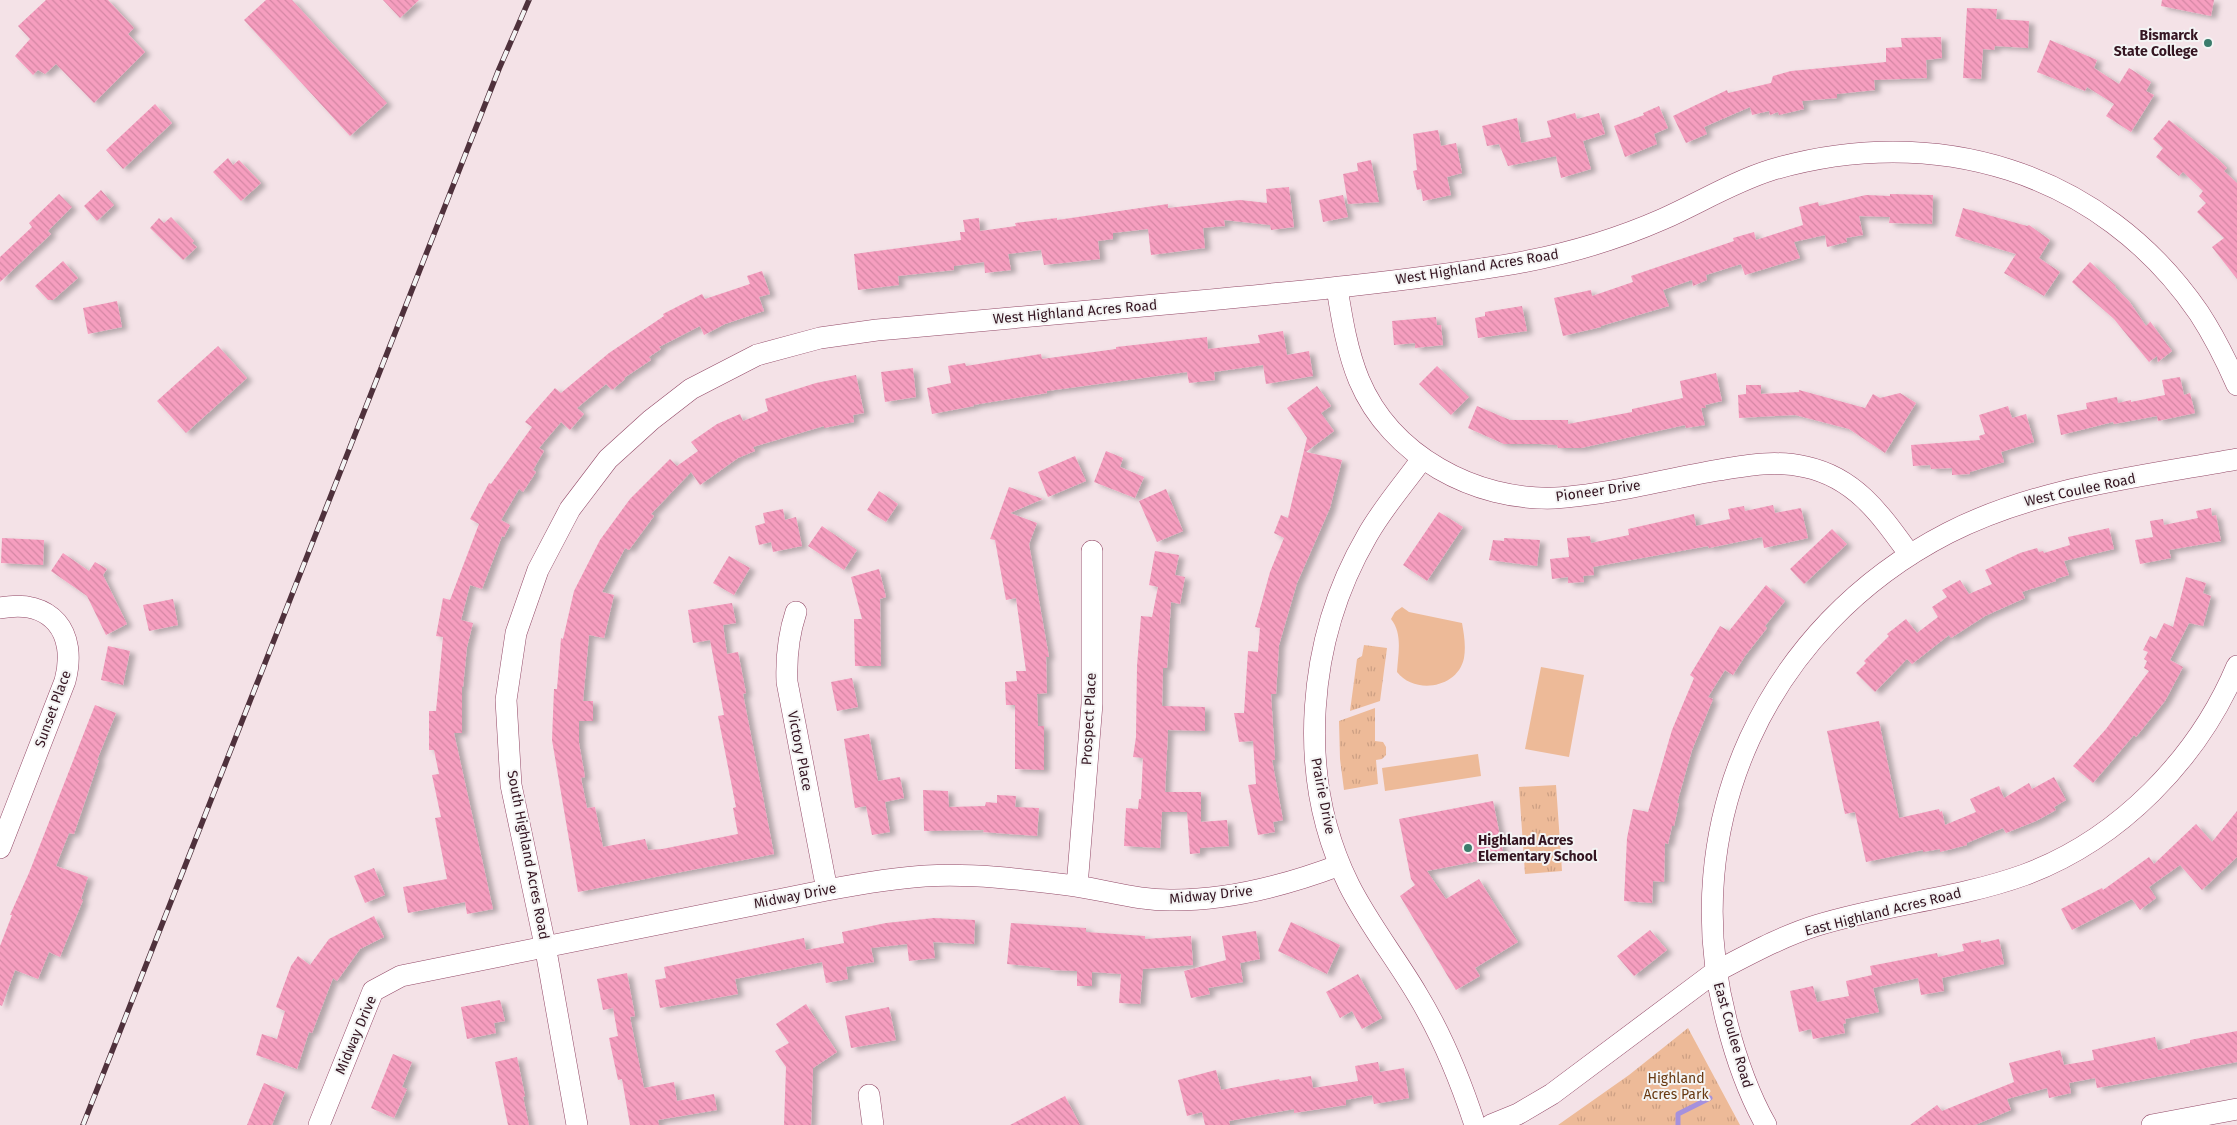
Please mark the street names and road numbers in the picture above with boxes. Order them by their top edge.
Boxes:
street label: West Highland Acres Road [1394,246,1560,288]
street label: West Highland Acres Road [992,296,1158,328]
street label: West Coulee Road [2023,470,2137,510]
street label: Pioneer Drive [1554,477,1642,505]
street label: Sunset Place [31,668,75,750]
street label: Prospect Place [1078,672,1100,766]
street label: Victory Place [784,710,816,792]
street label: Prairie Drive [1307,756,1339,836]
street label: South Highland Acres Road [503,769,553,941]
street label: Midway Drive [752,880,838,912]
street label: Midway Drive [1168,882,1254,908]
street label: East Highland Acres Road [1803,884,1963,940]
street label: East Coulee Road [1710,980,1756,1090]
street label: Midway Drive [332,993,380,1077]

